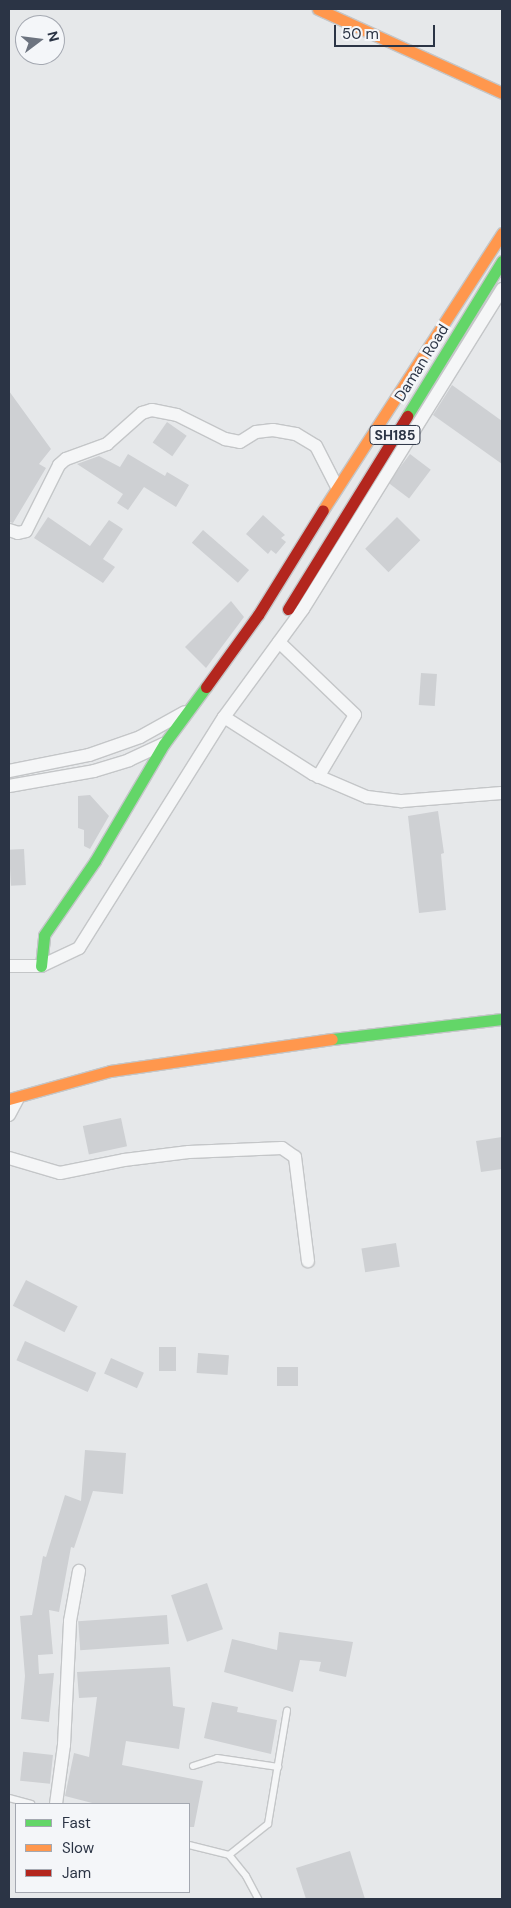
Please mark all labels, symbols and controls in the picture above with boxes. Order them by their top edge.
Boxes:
north arrow [15,15,65,65]
scale bar [336,15,437,47]
text: 50 m [342,24,379,44]
text: N [44,29,64,44]
street label: Daman Road [391,321,453,405]
road number: SH185 [369,424,421,446]
legend [15,1803,190,1893]
text: Fast [62,1813,91,1833]
text: Slow [62,1838,94,1858]
text: Jam [62,1863,91,1883]

